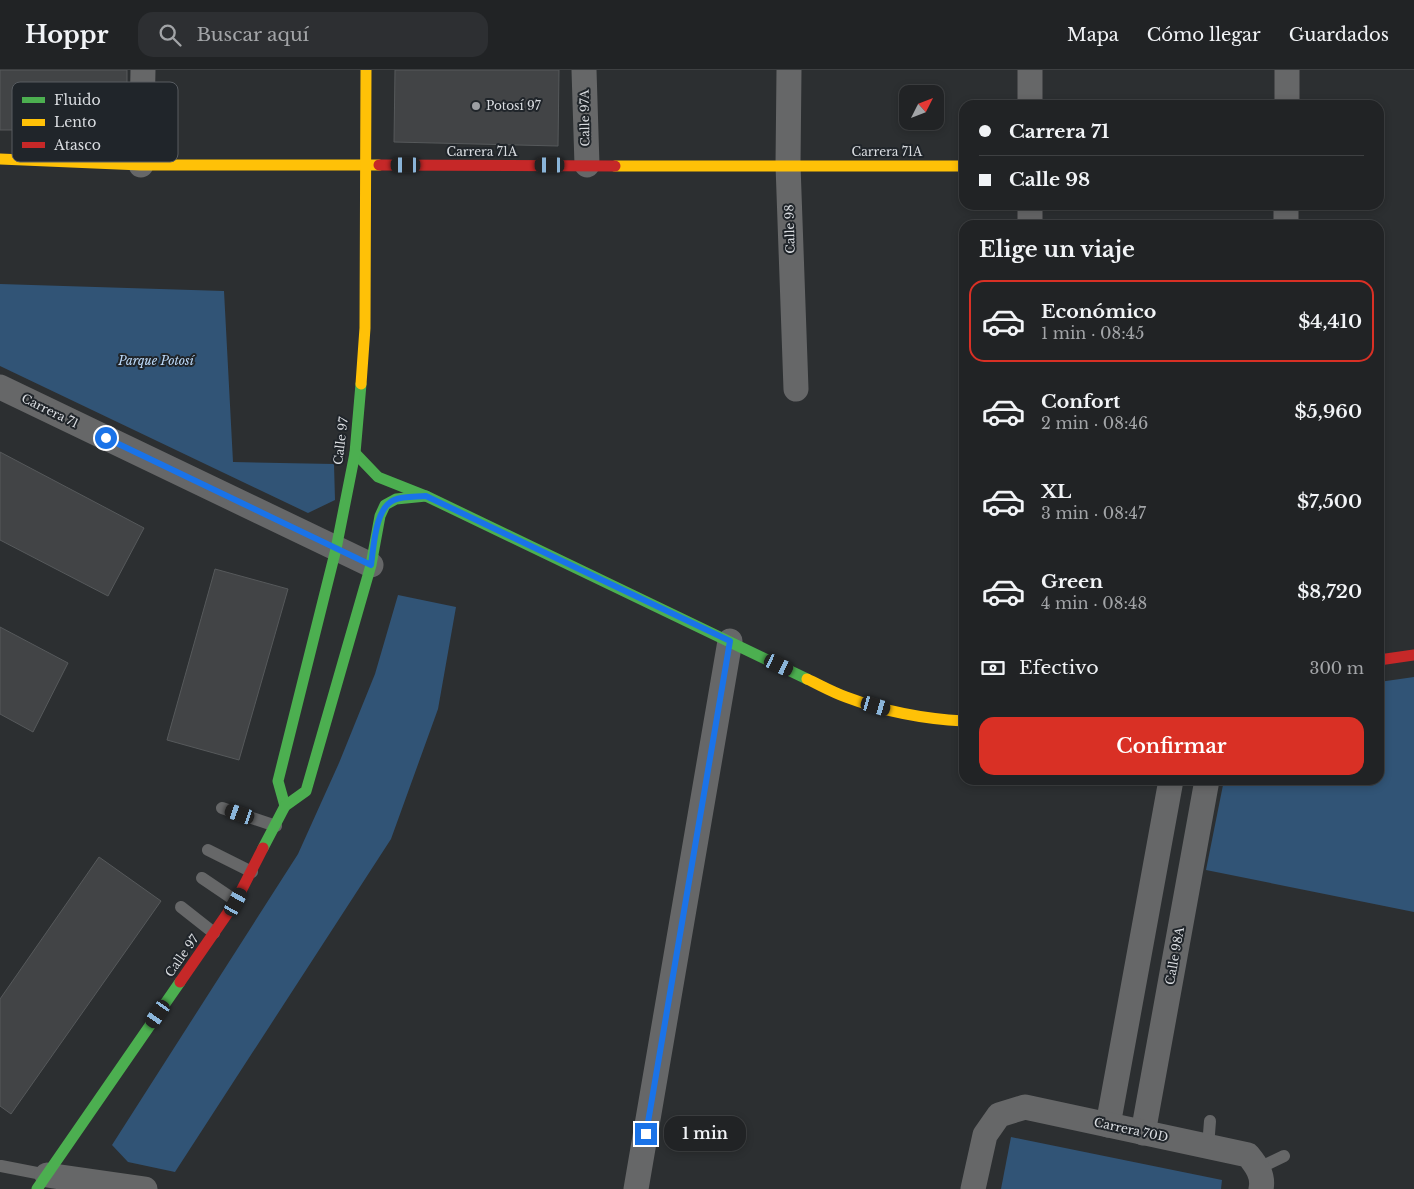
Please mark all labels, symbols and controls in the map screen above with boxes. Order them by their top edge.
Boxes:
search box [138,12,488,57]
text: Hoppr [25,20,108,49]
icon: search [156,21,184,49]
text: Buscar aquí [196,23,309,46]
text: Mapa [1067,24,1119,46]
text: Cómo llegar [1147,24,1261,46]
text: Guardados [1289,24,1389,46]
legend [12,82,178,162]
north arrow [899,85,944,130]
map controls [899,85,944,130]
street label: Calle 97A [576,89,592,147]
text: Fluido [54,91,101,109]
place label: Potosí 97 [486,98,542,113]
marker: Potosí 97 [470,100,482,112]
text: Lento [54,113,96,131]
text: Carrera 71 [1009,120,1109,143]
text: Atasco [53,136,101,154]
street label: Carrera 71A [447,144,518,159]
street label: Carrera 71A [852,144,923,159]
car [391,158,421,173]
car [535,158,565,173]
text: Calle 98 [1009,168,1090,191]
street label: Calle 98 [781,204,798,254]
text: Elige un viaje [979,236,1135,263]
icon: car [981,299,1026,344]
text: Económico [1041,300,1156,323]
text: $4,410 [1298,310,1362,333]
text: 1 min · 08:45 [1041,323,1144,343]
park label: Parque Potosí [117,353,195,368]
icon: car [981,389,1026,434]
street label: Carrera 71 [19,390,81,431]
text: Confort [1041,390,1120,413]
text: $5,960 [1294,400,1362,423]
text: 2 min · 08:46 [1041,413,1148,433]
street label: Calle 97 [330,415,351,466]
route start [95,427,117,449]
icon: car [981,479,1026,524]
text: XL [1041,480,1071,503]
text: $7,500 [1297,490,1362,513]
text: 3 min · 08:47 [1041,503,1146,523]
icon: car [981,569,1026,614]
text: Green [1041,570,1103,593]
text: $8,720 [1297,580,1362,603]
text: 4 min · 08:48 [1041,593,1147,613]
car [762,652,795,678]
icon: cash [979,654,1007,682]
text: Efectivo [1019,656,1099,679]
text: 300 m [1310,658,1364,678]
car [859,695,892,717]
button: Confirmar [979,717,1364,775]
car [223,802,256,826]
car [222,885,249,919]
street label: Calle 98A [1162,925,1187,986]
street label: Calle 97 [162,931,202,980]
car [143,997,172,1031]
street label: Carrera 70D [1093,1114,1170,1145]
callout: 1 min [664,1116,746,1152]
route end [635,1123,657,1145]
text: 1 min [682,1123,728,1143]

